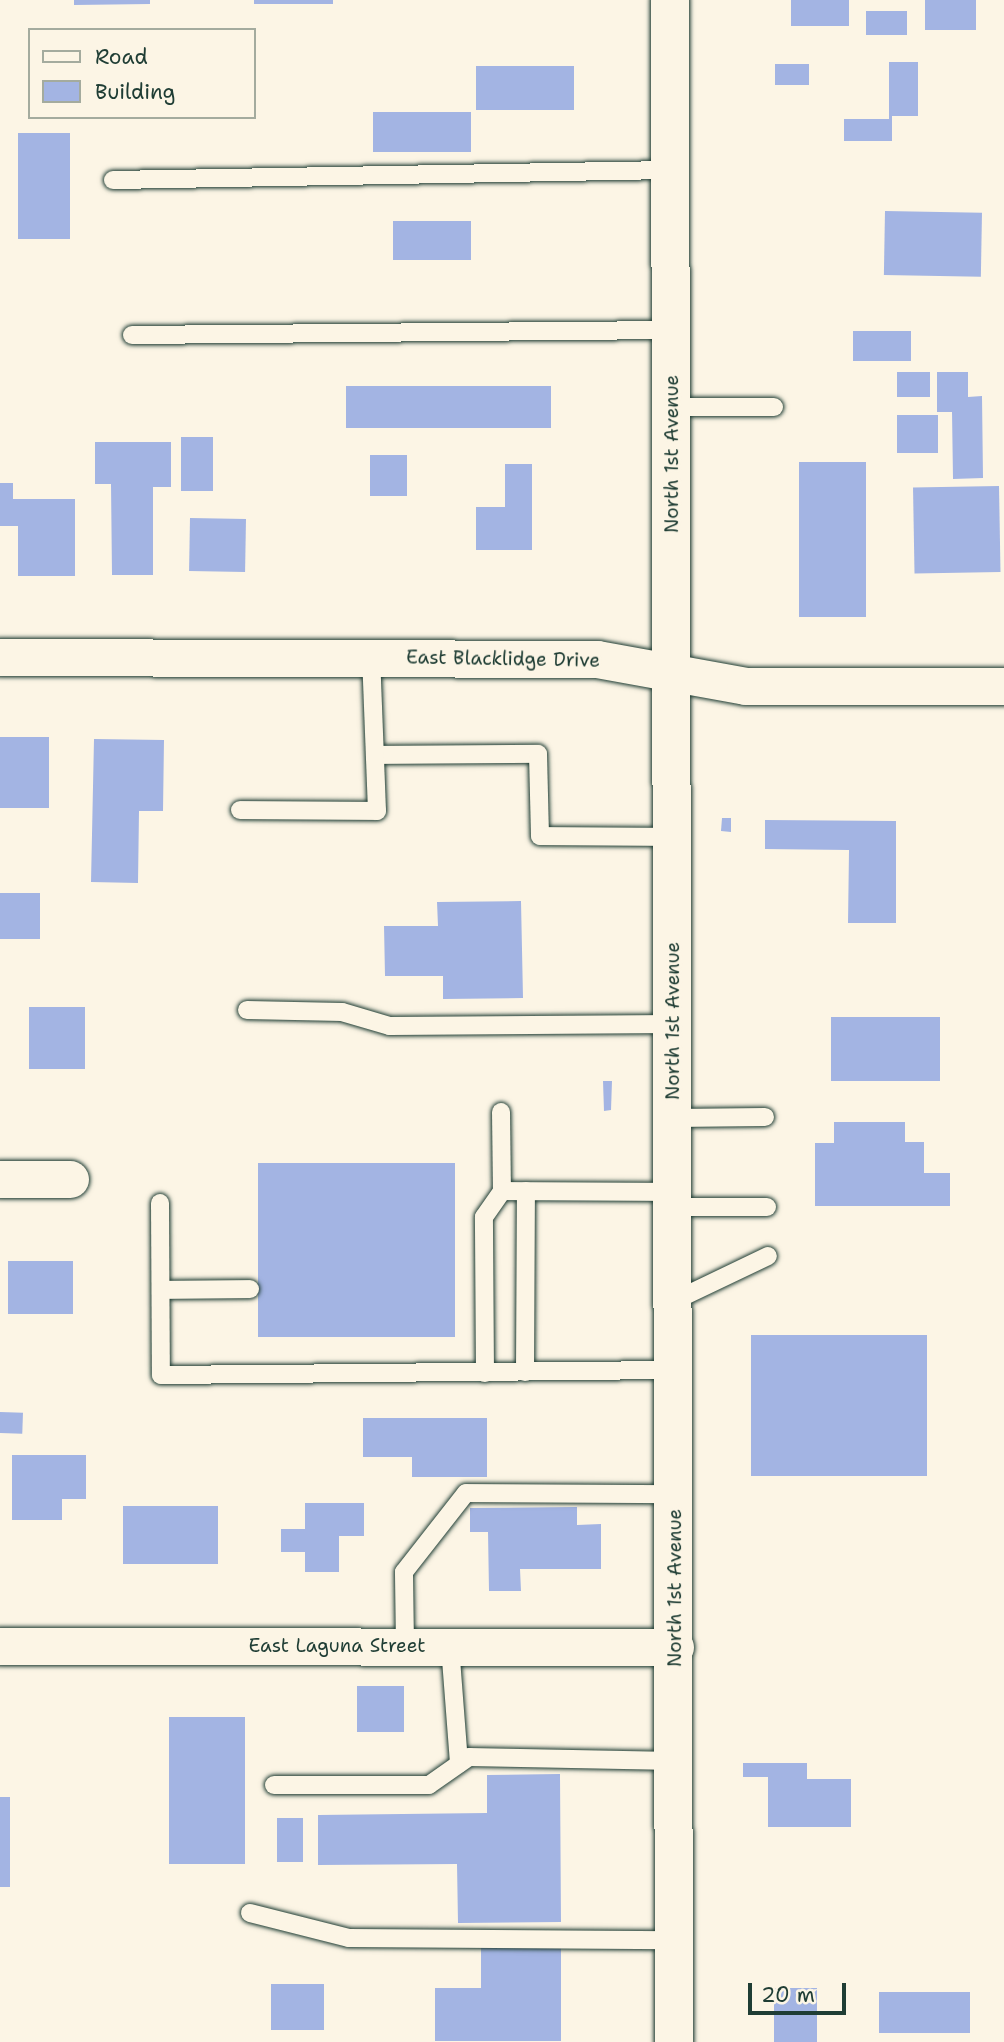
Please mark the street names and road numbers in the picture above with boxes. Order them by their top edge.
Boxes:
street label: North 1st Avenue [661,375,683,533]
street label: East Blacklidge Drive [406,646,600,672]
street label: North 1st Avenue [662,942,684,1100]
street label: North 1st Avenue [664,1509,686,1667]
street label: East Laguna Street [249,1635,425,1657]

